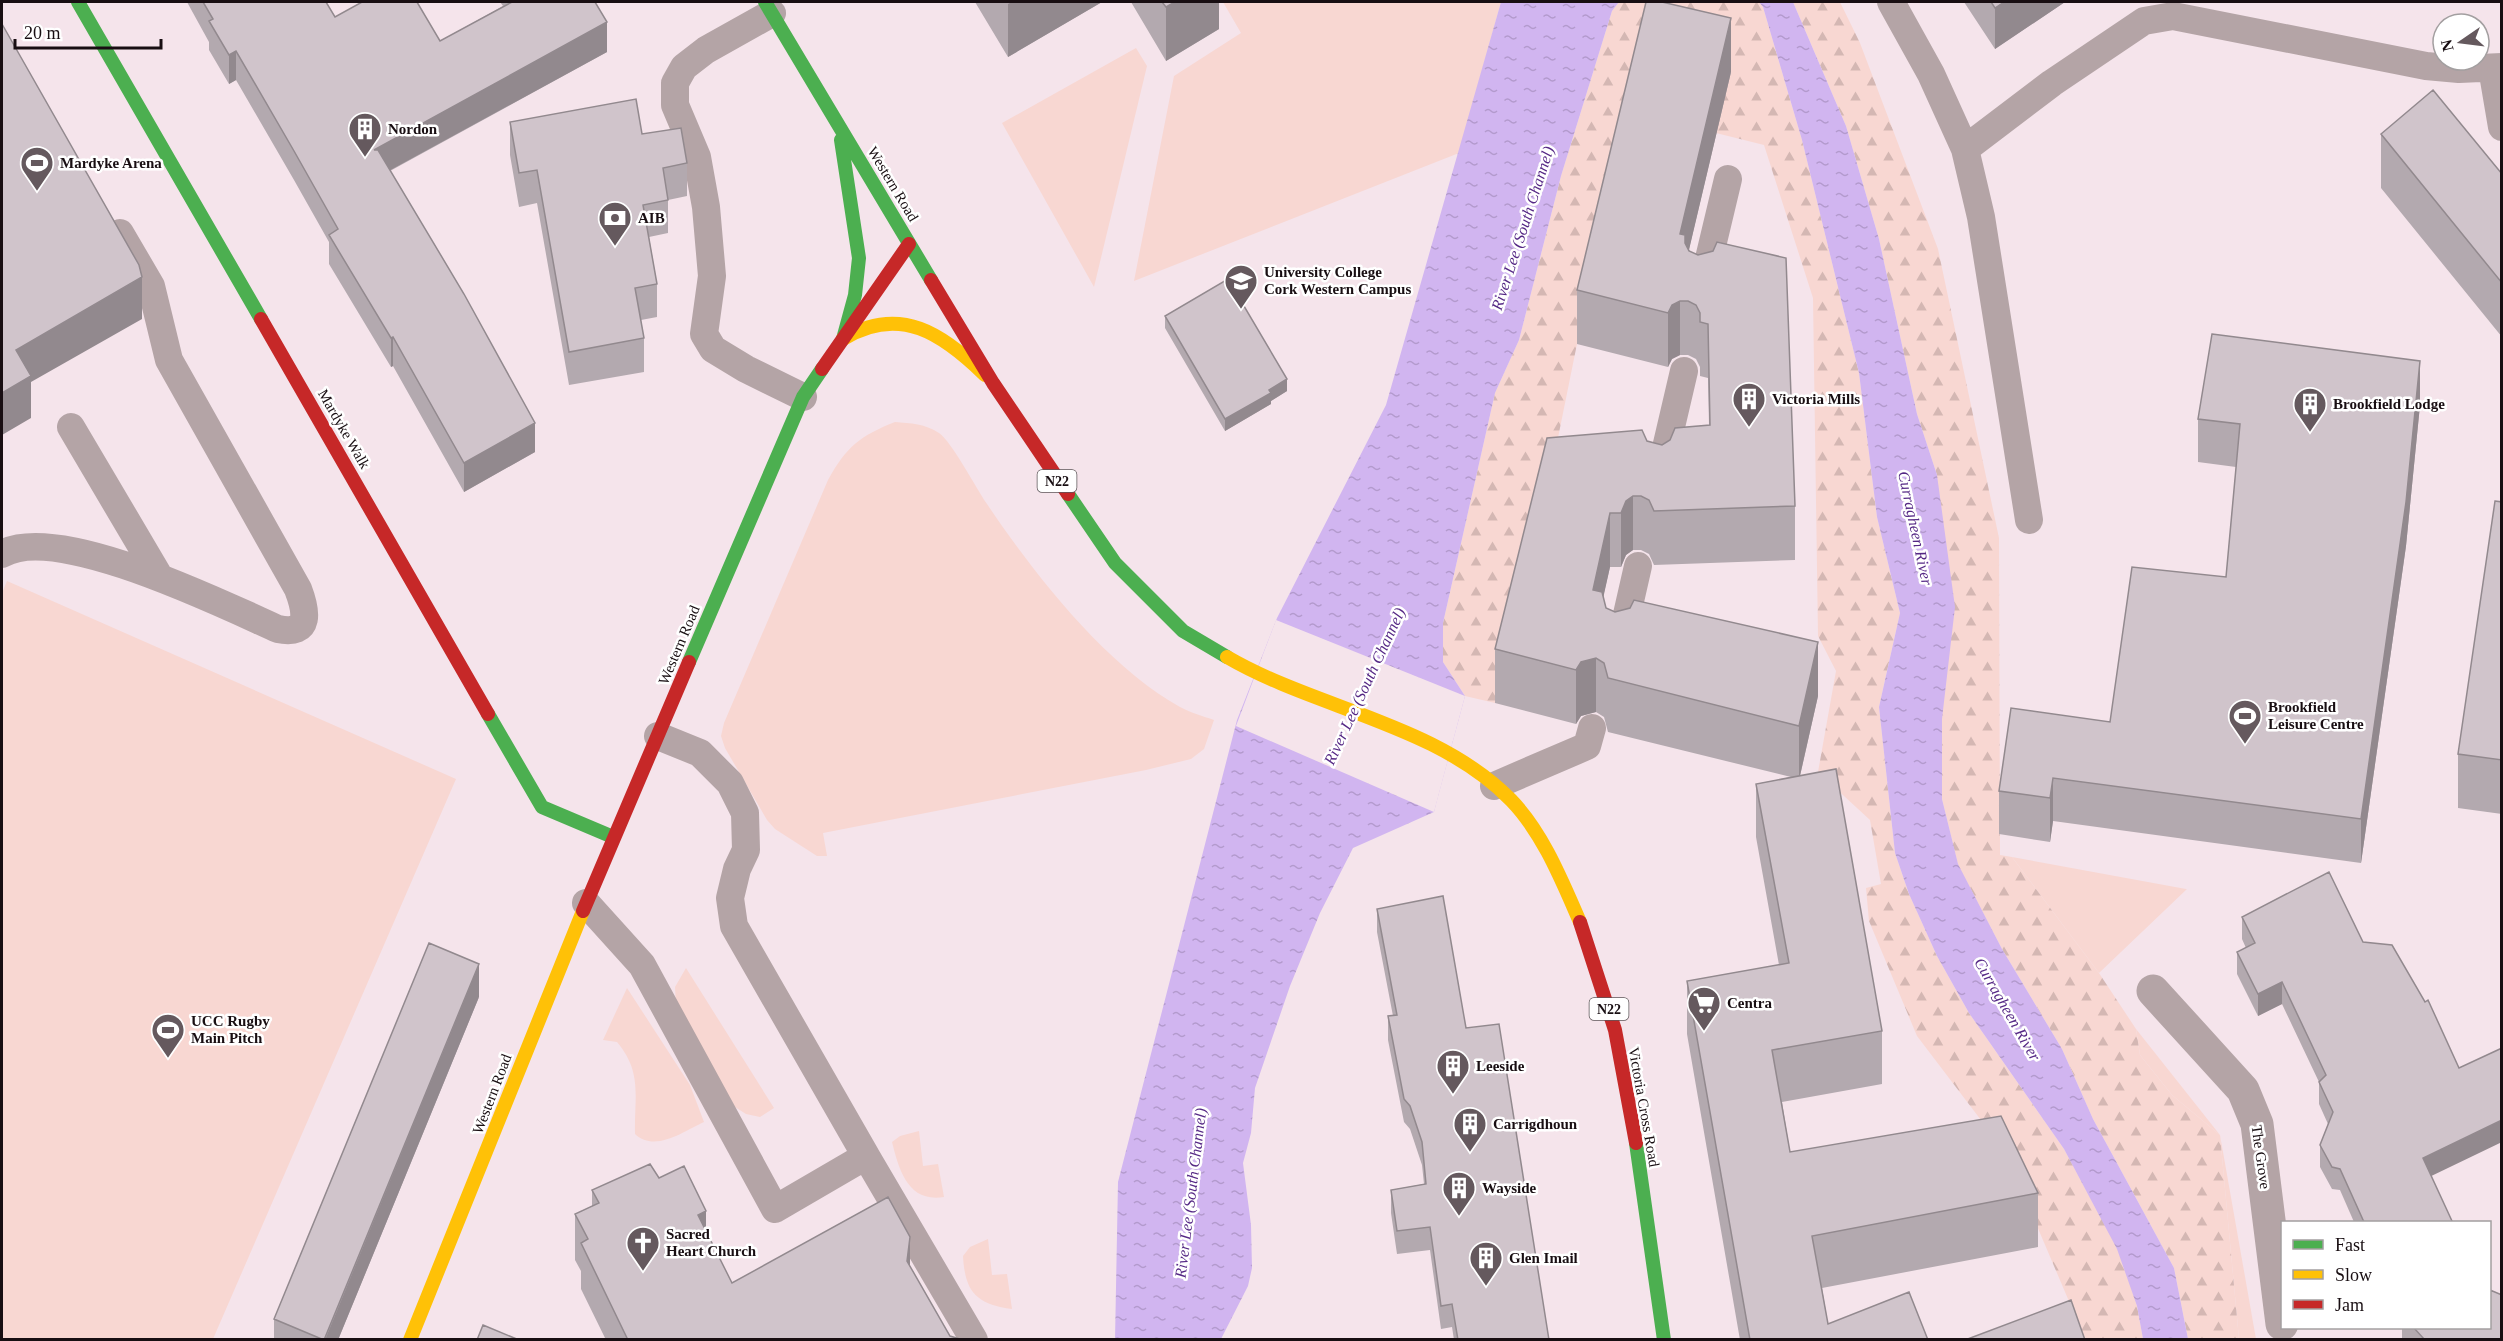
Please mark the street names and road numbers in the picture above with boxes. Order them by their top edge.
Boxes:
street label: Western Road [864,144,922,225]
street label: Mardyke Walk [315,386,373,472]
road number: N22 [1038,470,1076,492]
street label: Western Road [655,603,703,687]
road number: N22 [1590,998,1628,1020]
street label: Victoria Cross Road [1626,1046,1663,1169]
street label: Western Road [469,1051,515,1136]
street label: The Grove [2249,1124,2273,1190]

